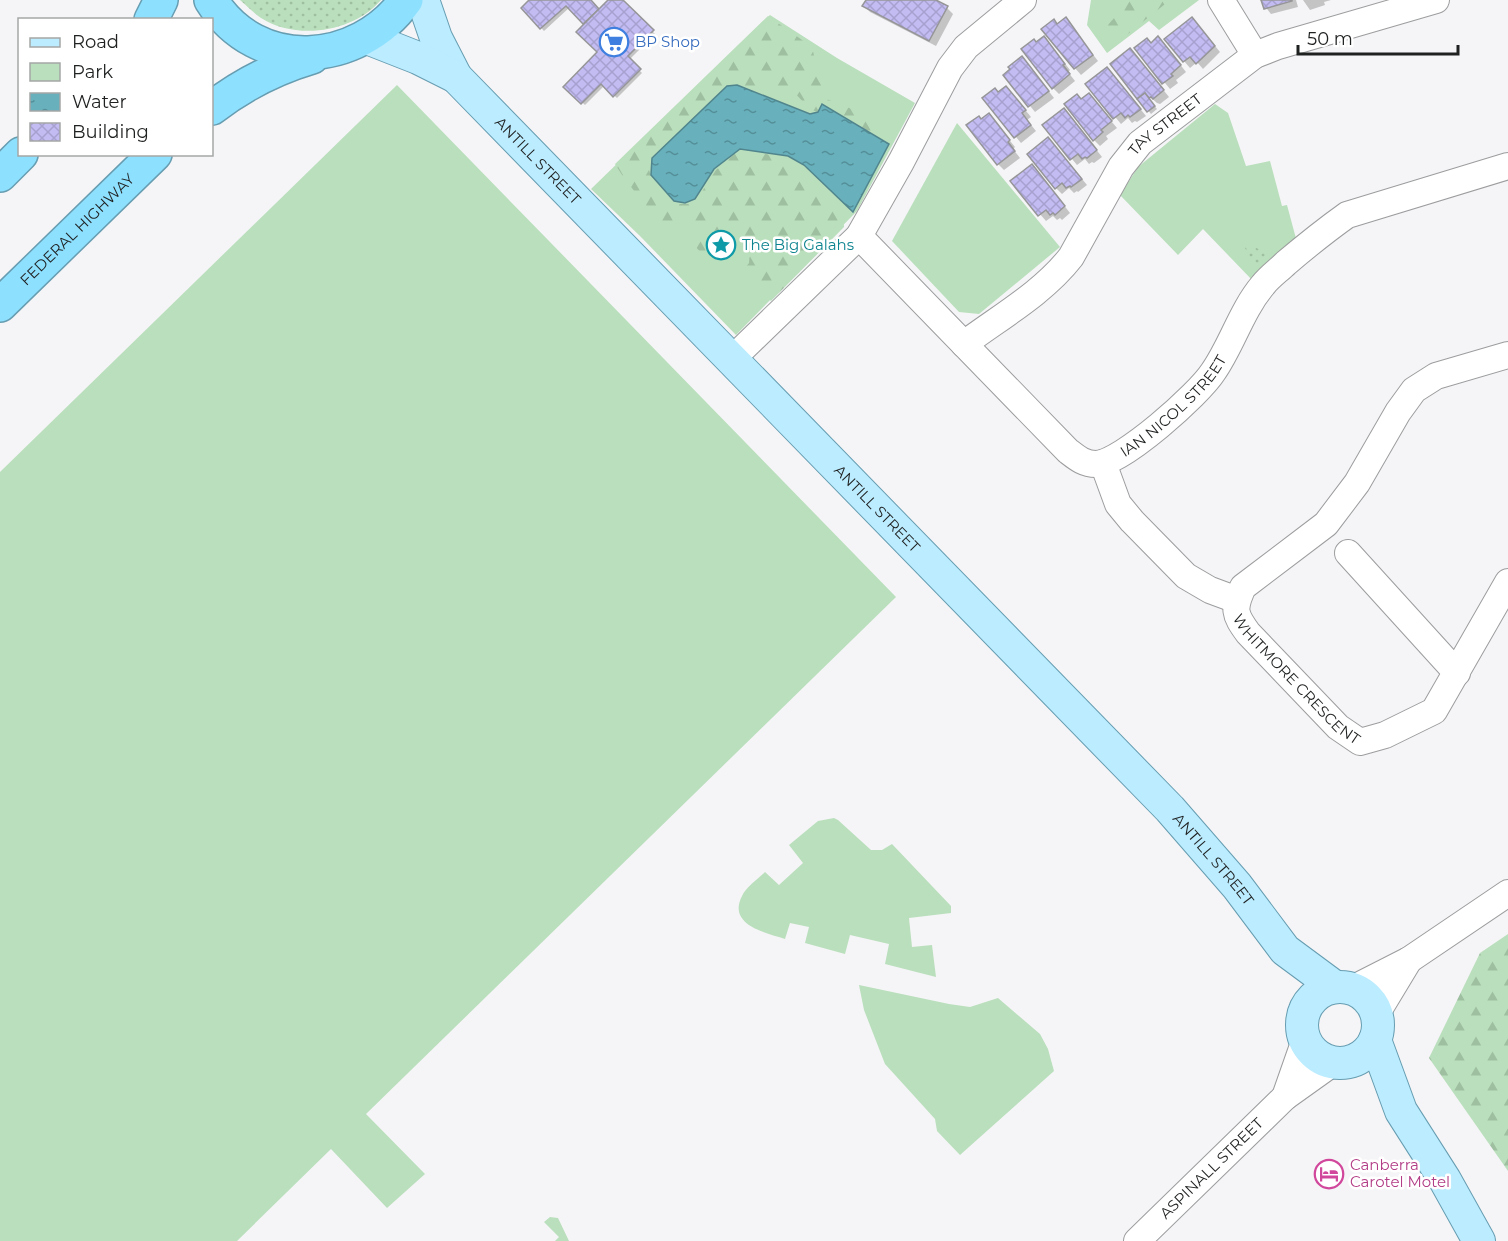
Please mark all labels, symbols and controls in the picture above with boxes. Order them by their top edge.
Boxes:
legend [18,18,213,156]
scale bar [1298,18,1458,56]
supermarket icon: BP Shop [598,26,630,58]
text: 50 m [1307,28,1353,50]
text: Road [72,31,119,53]
place label: BP Shop [635,32,700,51]
text: Park [72,61,113,83]
street label: TAY STREET [1124,89,1206,159]
text: Water [72,91,127,113]
street label: ANTILL STREET [491,113,585,208]
text: Building [72,121,149,143]
street label: FEDERAL HIGHWAY [16,169,139,289]
place icon: The Big Galahs [705,229,737,261]
place label: The Big Galahs [742,235,854,254]
street label: IAN NICOL STREET [1116,351,1231,461]
street label: ANTILL STREET [830,461,925,556]
street label: WHITMORE CRESCENT [1229,610,1364,749]
street label: ANTILL STREET [1169,809,1258,909]
street label: ASPINALL STREET [1155,1113,1267,1223]
place label: Canberra Carotel Motel [1350,1155,1450,1191]
hotel icon: Canberra Carotel Motel [1313,1158,1345,1190]

